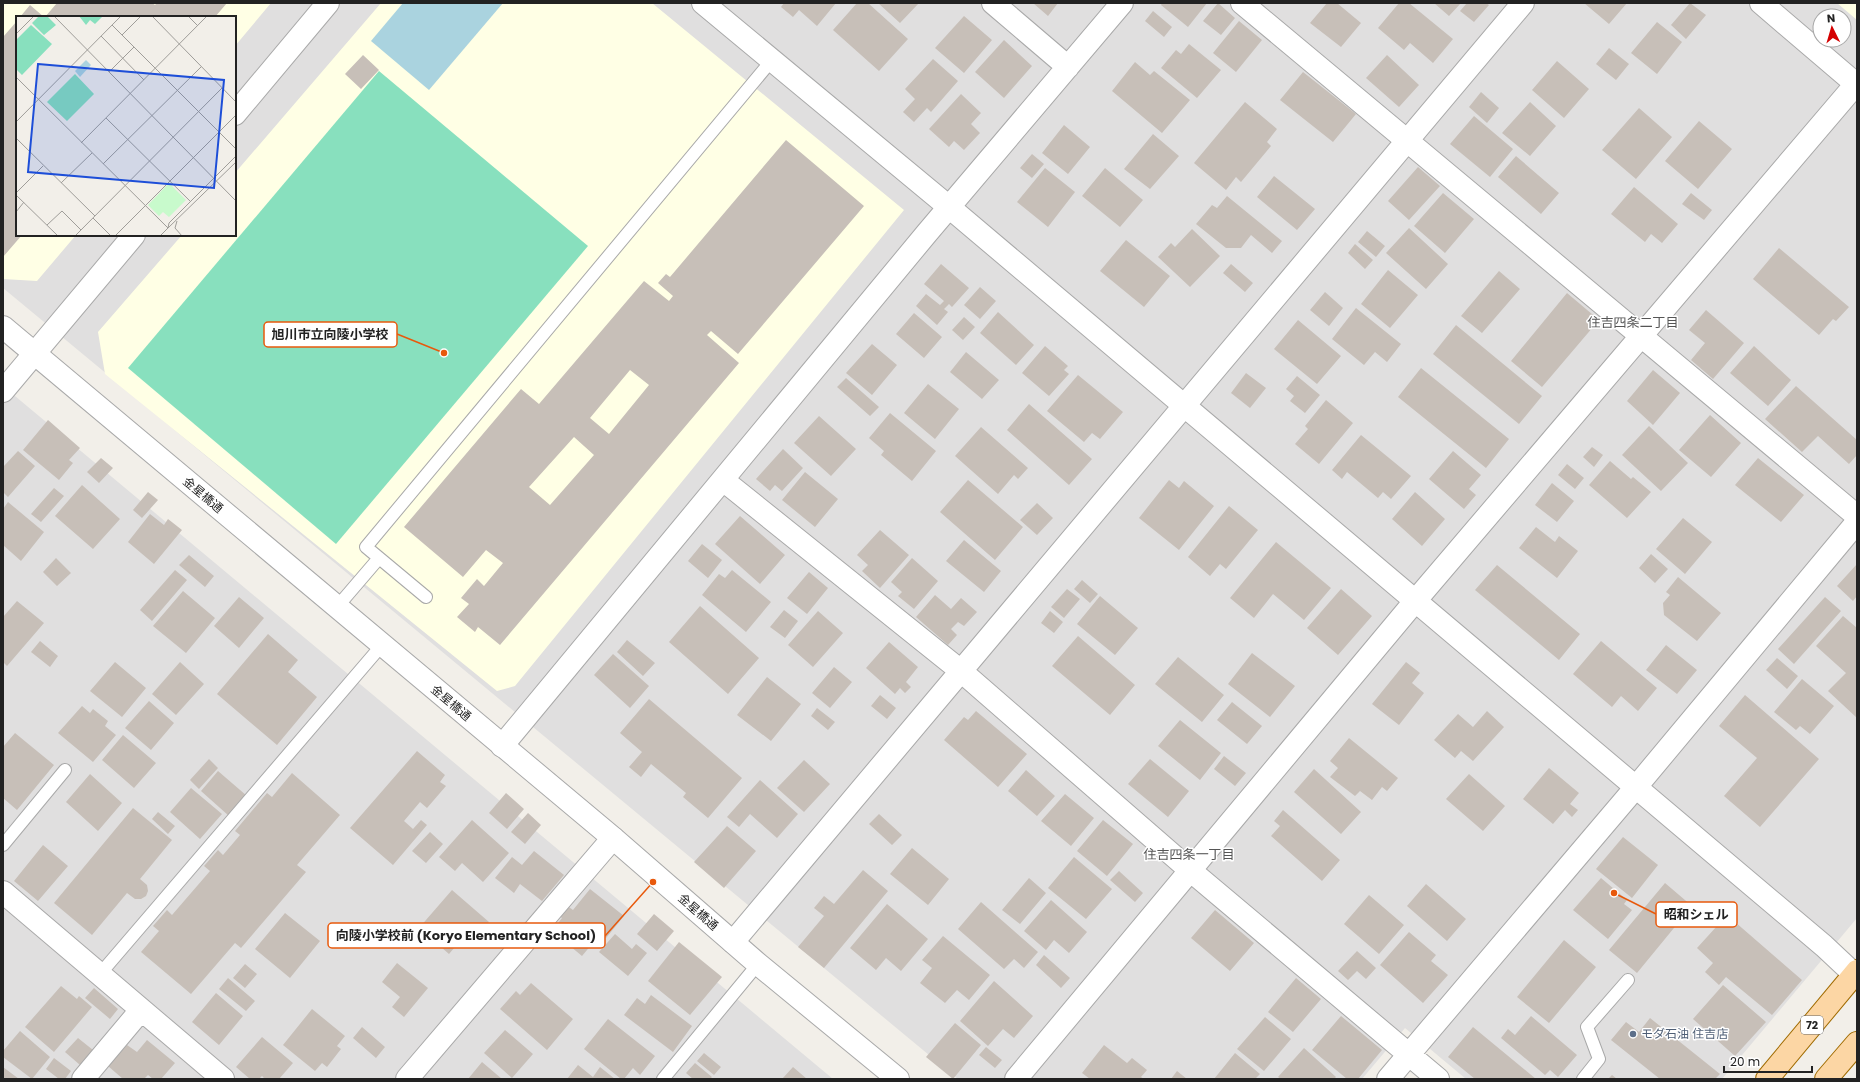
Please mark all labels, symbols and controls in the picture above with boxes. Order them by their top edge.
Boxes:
north arrow [1812,8,1852,48]
text: N [1826,10,1836,26]
inset map [16,16,236,236]
district label: 住吉四条二丁目 [1587,313,1679,332]
callout: 旭川市立向陵小学校 [264,322,397,347]
text: 旭川市立向陵小学校 [271,325,389,344]
street label: 金星橋通 [179,473,227,517]
street label: 金星橋通 [427,681,475,725]
district label: 住吉四条一丁目 [1143,845,1235,864]
street label: 金星橋通 [675,889,722,934]
callout: 昭和シェル [1656,902,1737,927]
text: 昭和シェル [1663,905,1729,924]
callout: 向陵小学校前 (Koryo Elementary School) [328,923,605,948]
text: 向陵小学校前 (Koryo Elementary School) [336,926,596,945]
road number: 72 [1801,1016,1823,1034]
place label: モダ石油 住吉店 [1641,1025,1728,1042]
marker: モダ石油 住吉店 [1628,1029,1638,1039]
scale bar [1724,1048,1812,1074]
text: 20 m [1730,1053,1760,1070]

